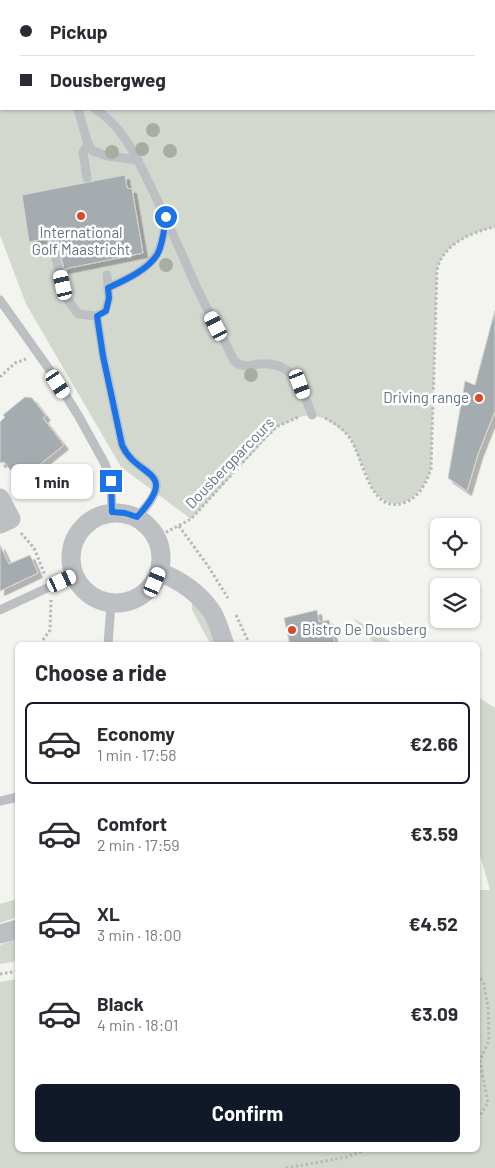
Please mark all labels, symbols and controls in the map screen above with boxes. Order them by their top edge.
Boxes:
text: Pickup [50,20,108,43]
text: Dousbergweg [50,68,166,91]
route start [155,206,177,228]
marker: International Golf Maastricht [75,210,87,222]
place label: International Golf Maastricht [32,223,130,258]
car [52,269,73,301]
car [202,309,229,343]
car [43,367,72,401]
car [287,367,312,401]
place label: Driving range [383,388,469,406]
marker: Driving range [473,392,485,404]
street label: Dousbergparcours [181,413,277,512]
callout: 1 min [11,464,94,498]
route end [100,470,122,492]
text: 1 min [34,472,70,491]
map controls [430,518,480,628]
button: locate [430,518,480,568]
car [142,565,167,599]
car [45,568,78,594]
button: layers [430,578,480,628]
place label: Bistro De Dousberg [302,620,427,638]
marker: Bistro De Dousberg [286,624,298,636]
text: Choose a ride [35,659,167,685]
icon: car [37,721,82,766]
text: Economy [97,722,175,745]
text: €2.66 [410,732,458,755]
text: 1 min · 17:58 [97,745,177,764]
icon: car [37,811,82,856]
text: Comfort [97,812,167,835]
text: €3.59 [410,822,458,845]
text: 2 min · 17:59 [97,835,180,854]
icon: car [37,901,82,946]
text: XL [97,902,120,925]
text: €4.52 [408,912,458,935]
text: 3 min · 18:00 [97,925,182,944]
icon: car [37,991,82,1036]
text: Black [97,992,144,1015]
text: €3.09 [410,1002,458,1025]
text: 4 min · 18:01 [97,1015,178,1034]
button: Confirm [35,1084,460,1142]

